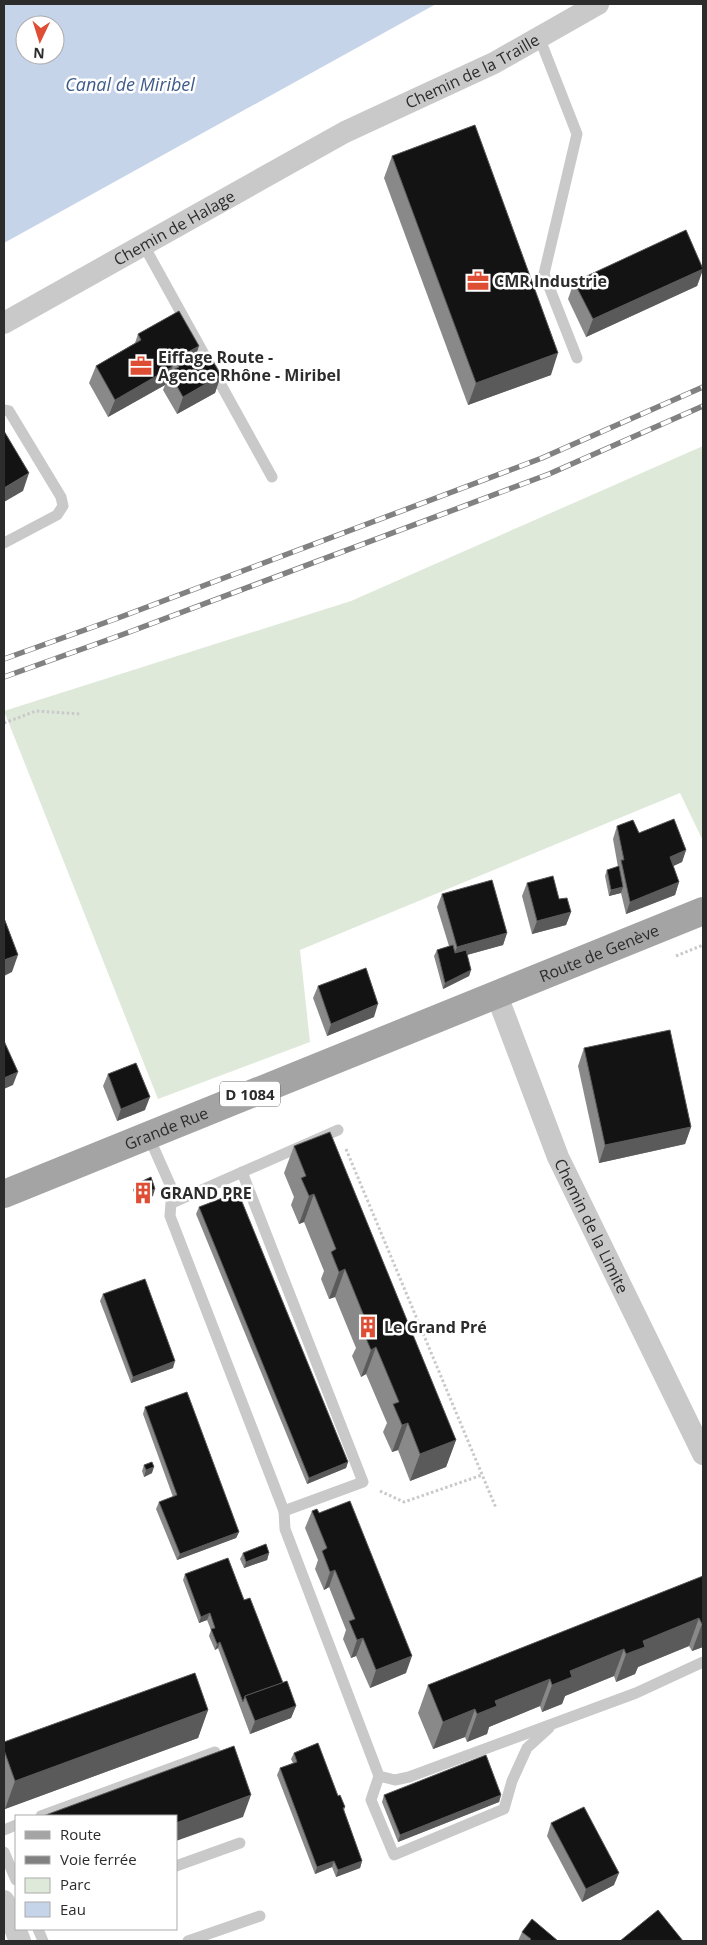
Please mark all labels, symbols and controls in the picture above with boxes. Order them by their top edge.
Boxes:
north arrow [15,15,65,65]
street label: Chemin de la Traille [402,29,543,114]
text: N [33,44,45,63]
water label: Canal de Miribel [65,72,195,96]
street label: Chemin de Halage [109,185,239,271]
office icon: CMR Industrie [465,268,491,294]
place label: CMR Industrie [494,270,607,292]
place label: Eiffage Route - Agence Rhône - Miribel [158,346,341,386]
office icon: Eiffage Route - Agence Rhône - Miribel [128,353,154,379]
street label: Route de Genève [536,919,662,987]
road number: D 1084 [220,1082,280,1106]
street label: Grande Rue [121,1102,211,1155]
street label: Chemin de la Limite [549,1155,634,1297]
building icon: GRAND PRE [130,1180,156,1206]
place label: GRAND PRE [160,1182,252,1204]
building icon: Le Grand Pré [355,1314,381,1340]
place label: Le Grand Pré [384,1316,487,1338]
legend [15,1815,178,1930]
text: Route [60,1824,101,1844]
text: Voie ferrée [60,1849,137,1869]
text: Parc [60,1874,91,1894]
text: Eau [60,1899,86,1919]

